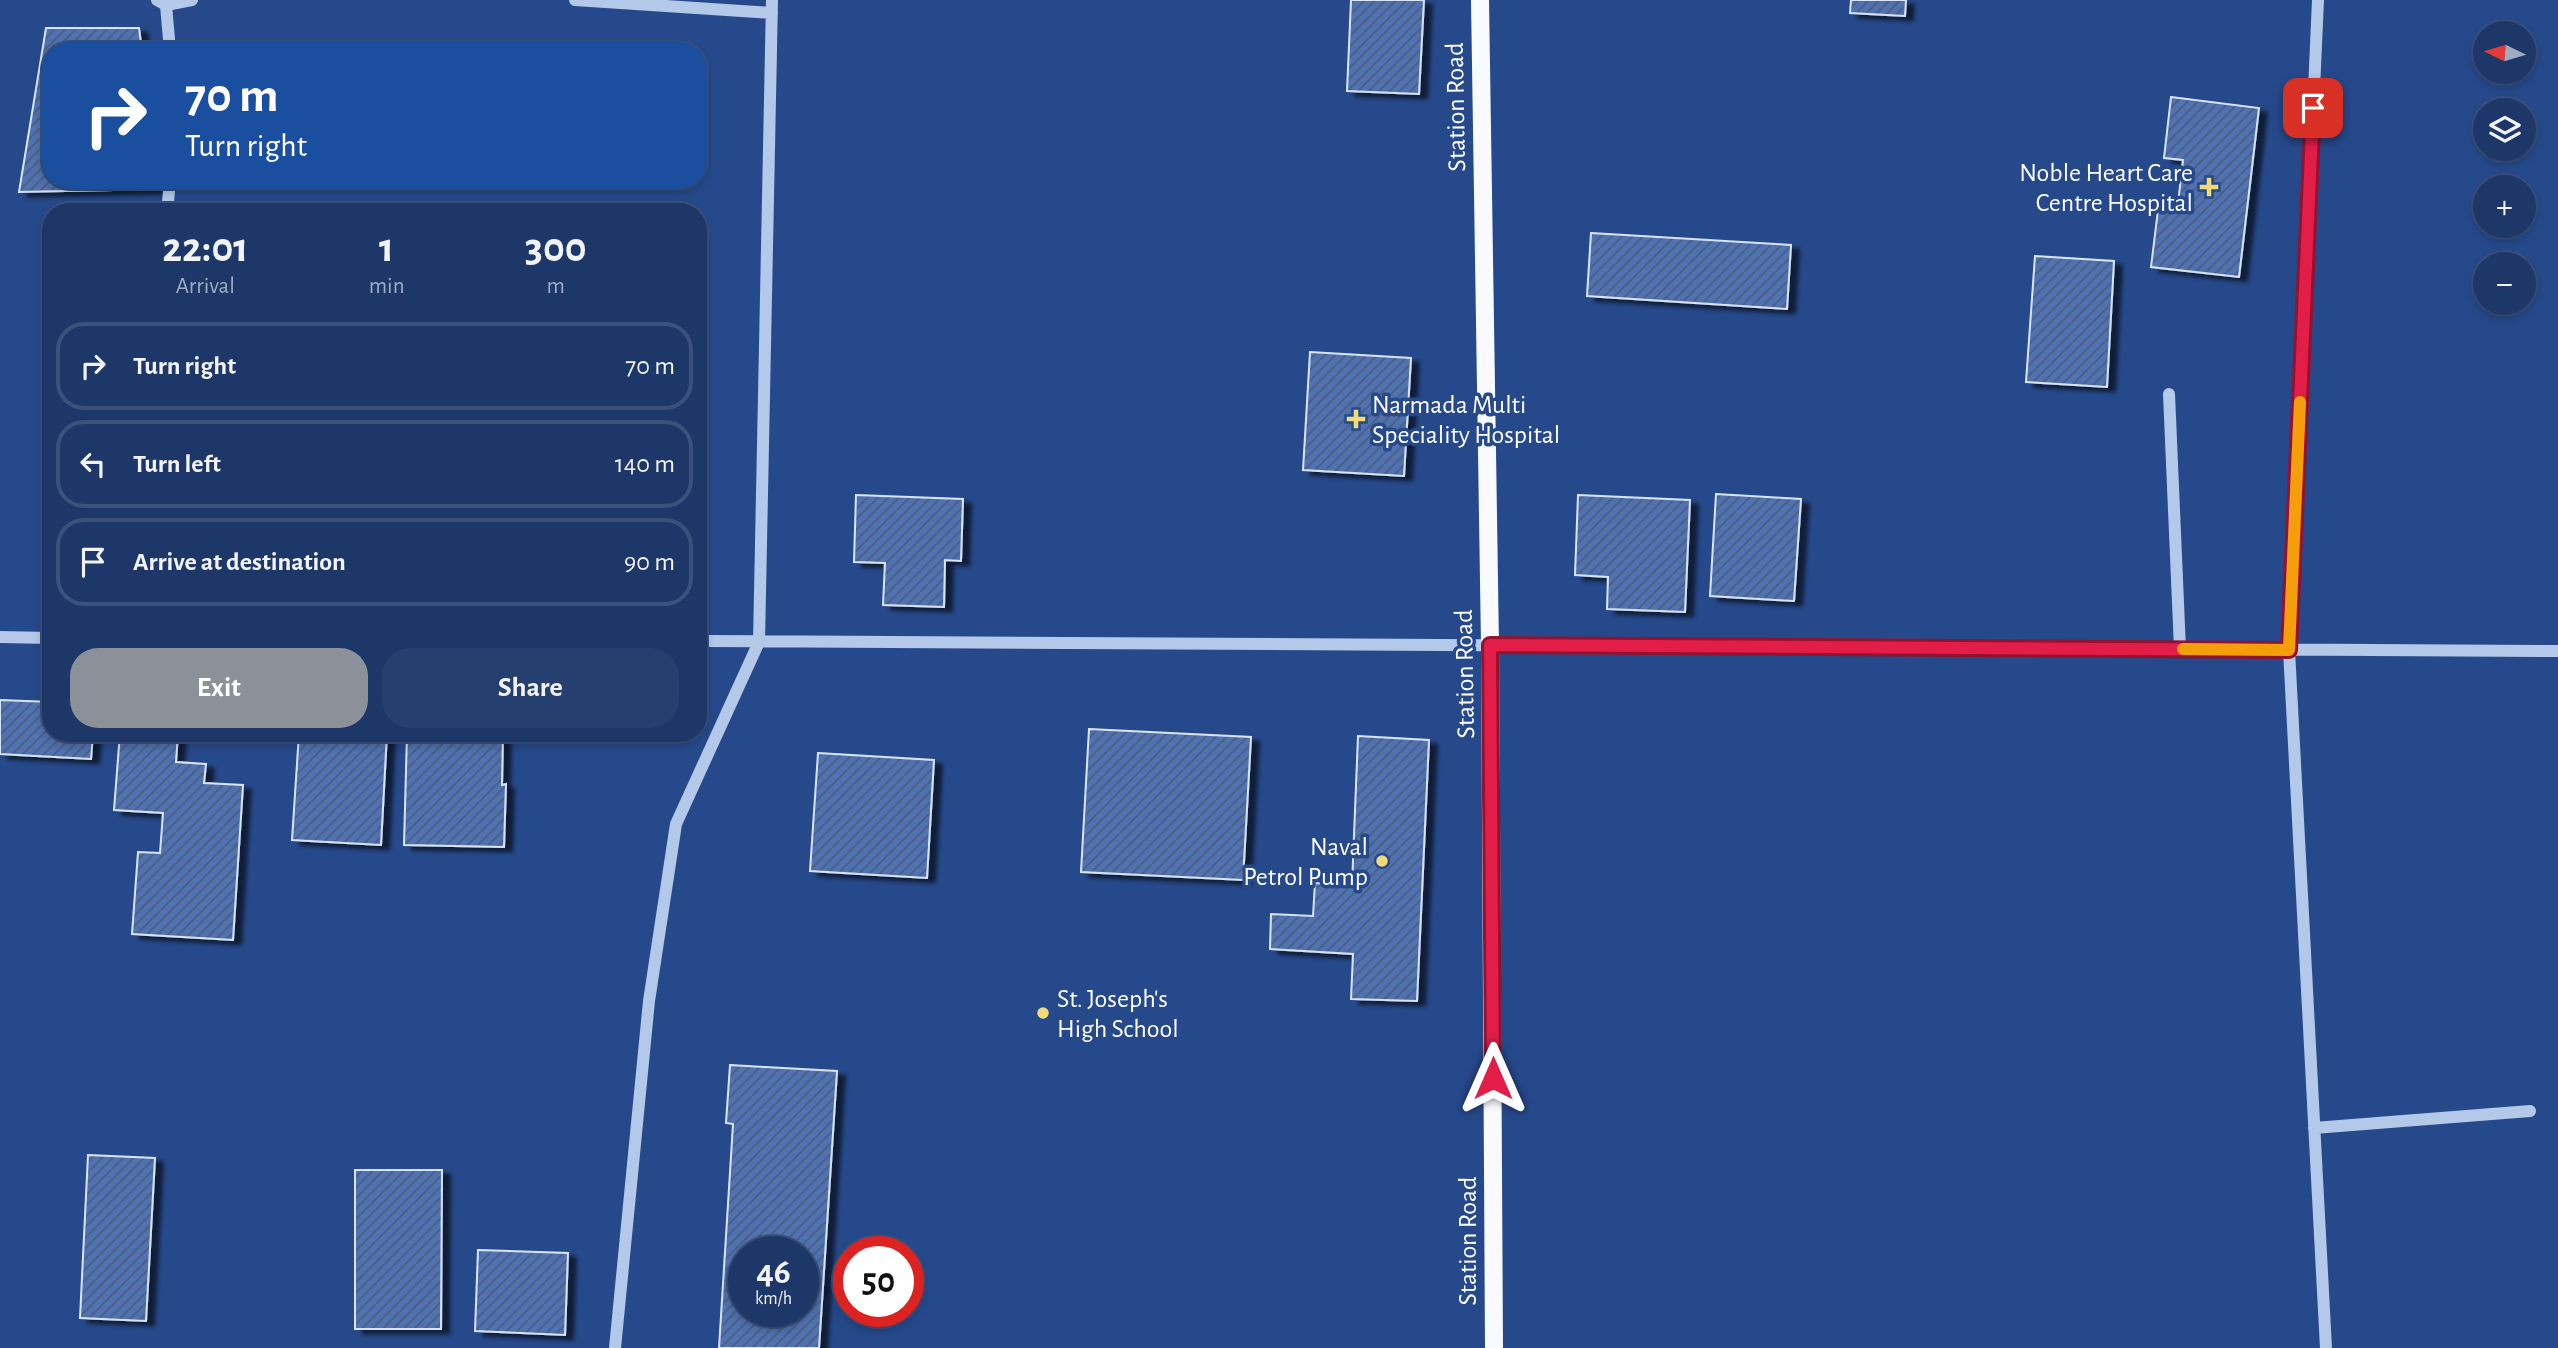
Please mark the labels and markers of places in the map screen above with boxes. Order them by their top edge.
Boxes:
pin [2283,78,2343,138]
place label: Noble Heart Care Centre Hospital [2019,160,2193,216]
marker: Noble Heart Care Centre Hospital [2199,177,2219,197]
place label: Narmada Multi Speciality Hospital [1372,392,1560,448]
marker: Narmada Multi Speciality Hospital [1346,409,1366,429]
place label: Naval Petrol Pump [1243,834,1368,890]
marker: Naval Petrol Pump [1374,853,1390,869]
place label: St. Joseph's High School [1057,986,1179,1042]
marker: St. Joseph's High School [1035,1005,1051,1021]

